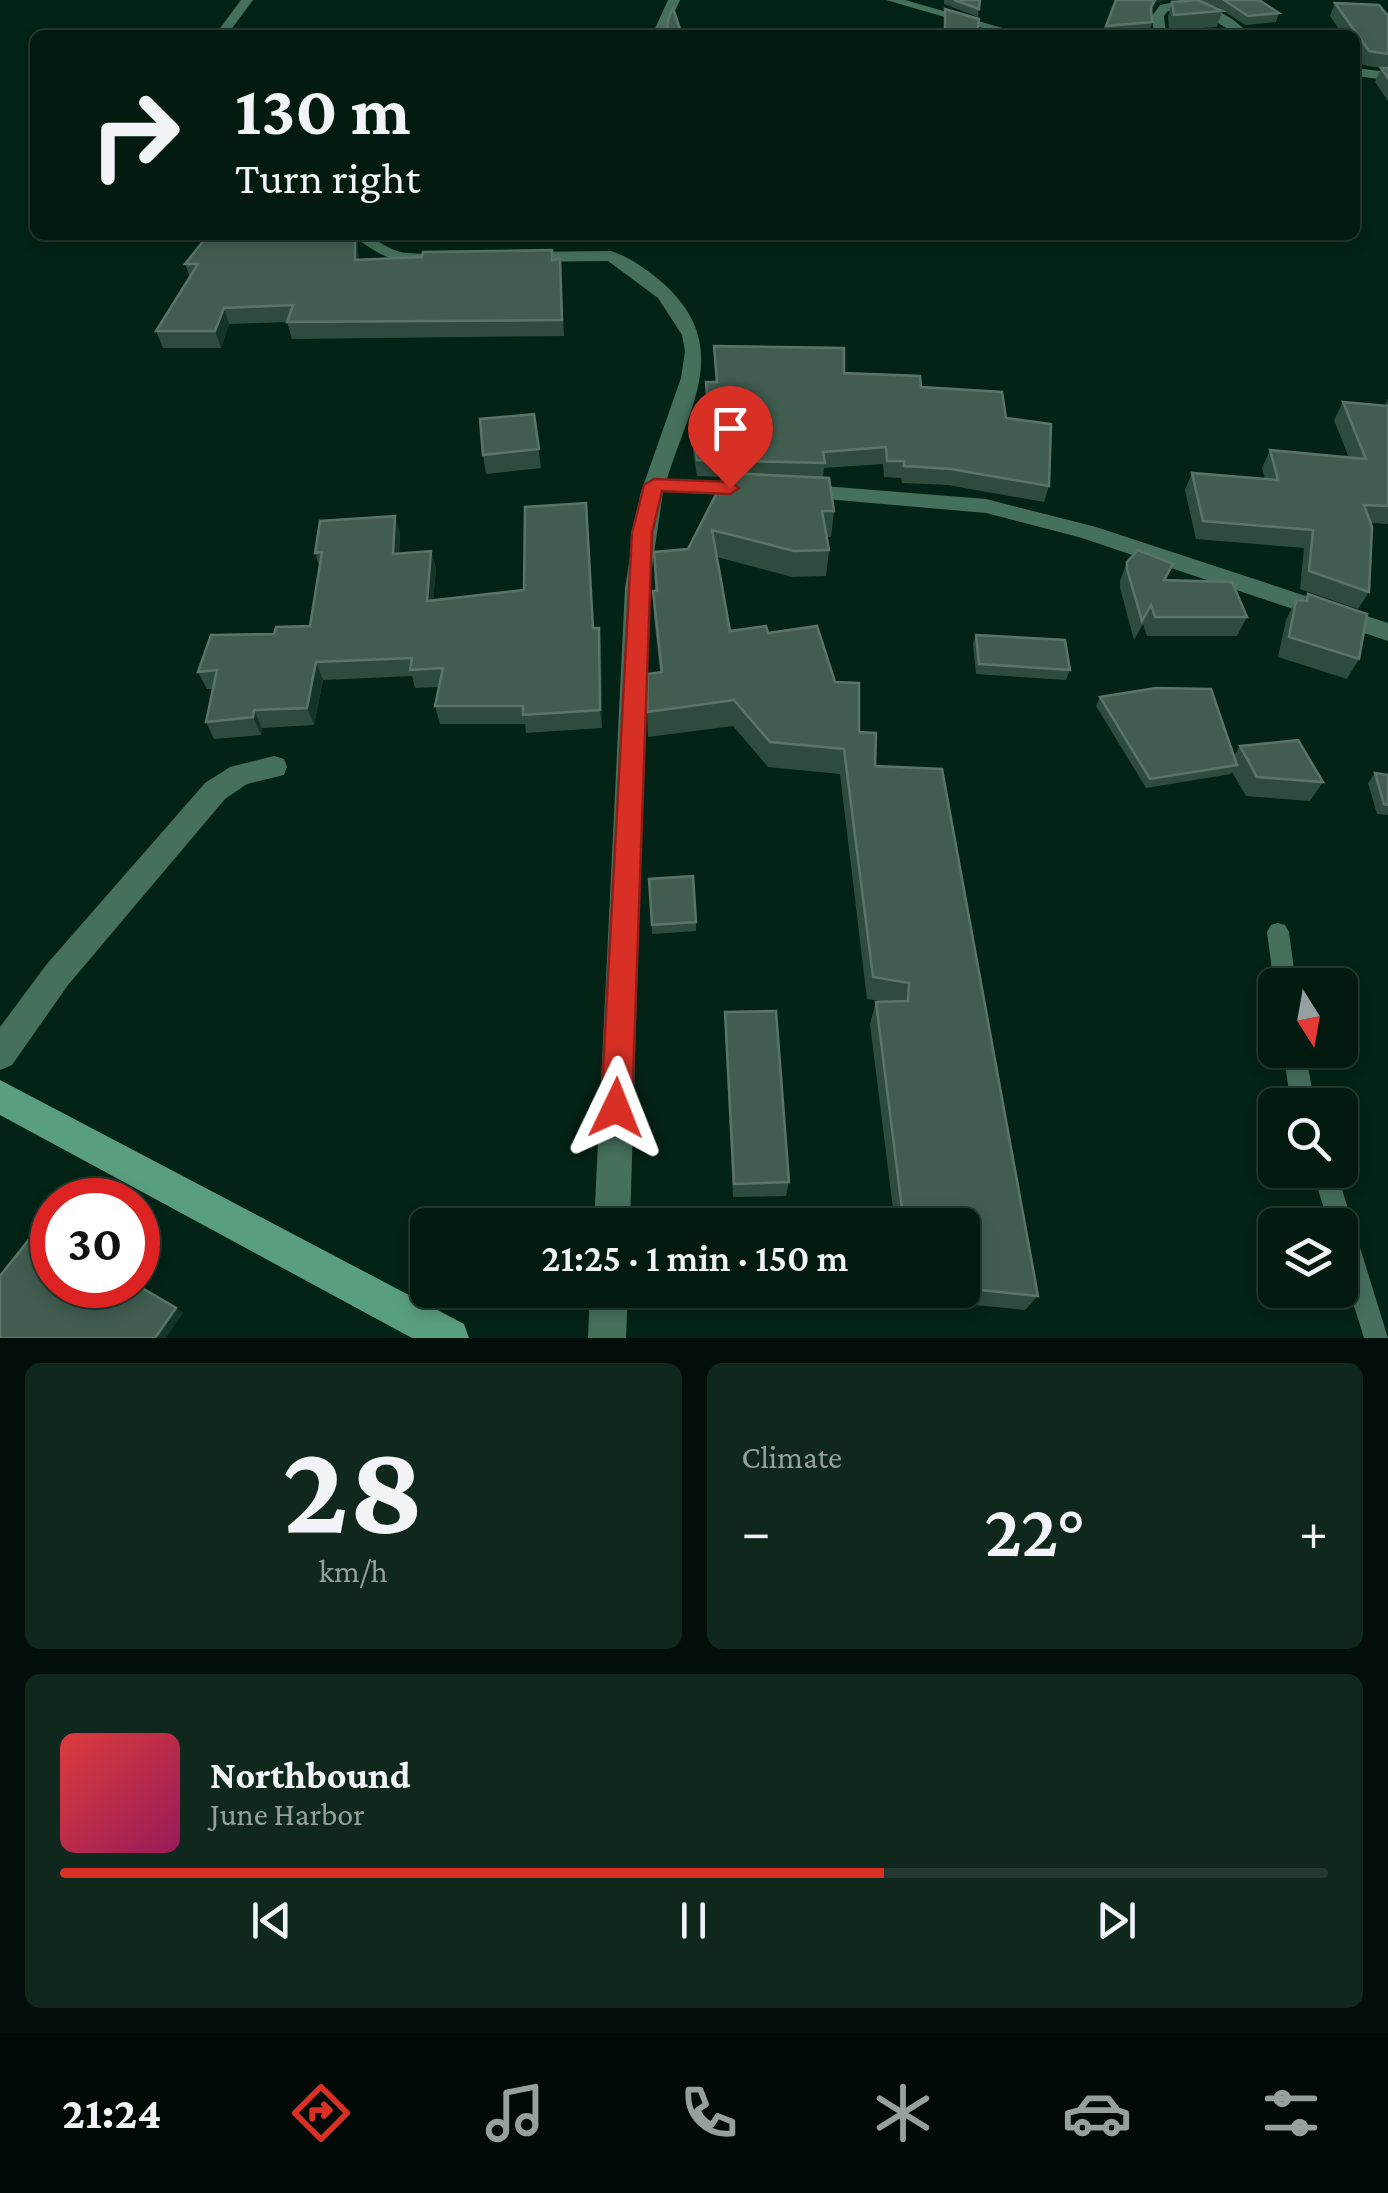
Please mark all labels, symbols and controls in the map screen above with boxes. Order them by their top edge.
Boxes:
icon: right [70,70,200,200]
text: 130 m [235,71,411,149]
text: Turn right [235,153,420,203]
pin [688,386,773,489]
icon: arrive [703,401,758,456]
north arrow [1258,968,1358,1068]
map controls [1258,968,1358,1308]
position arrow [564,1056,668,1160]
button: search [1258,1088,1358,1188]
speed limit sign: 30 [30,1178,160,1308]
button: layers [1258,1208,1358,1308]
text: 21:25 · 1 min · 150 m [542,1237,848,1279]
text: 28 [282,1415,424,1560]
text: Climate [742,1439,842,1475]
text: 22° [985,1489,1085,1572]
text: − [742,1501,771,1562]
text: + [1299,1501,1328,1562]
text: km/h [319,1553,388,1589]
text: Northbound [210,1754,411,1796]
text: June Harbor [210,1796,365,1832]
icon: previous [244,1893,299,1948]
icon: pause [666,1893,721,1948]
icon: next [1089,1893,1144,1948]
icon: directions [286,2078,356,2148]
icon: music [480,2078,550,2148]
icon: phone [674,2078,744,2148]
icon: climate [868,2078,938,2148]
icon: car [1062,2078,1132,2148]
icon: filters [1256,2078,1326,2148]
text: 21:24 [62,2088,162,2138]

